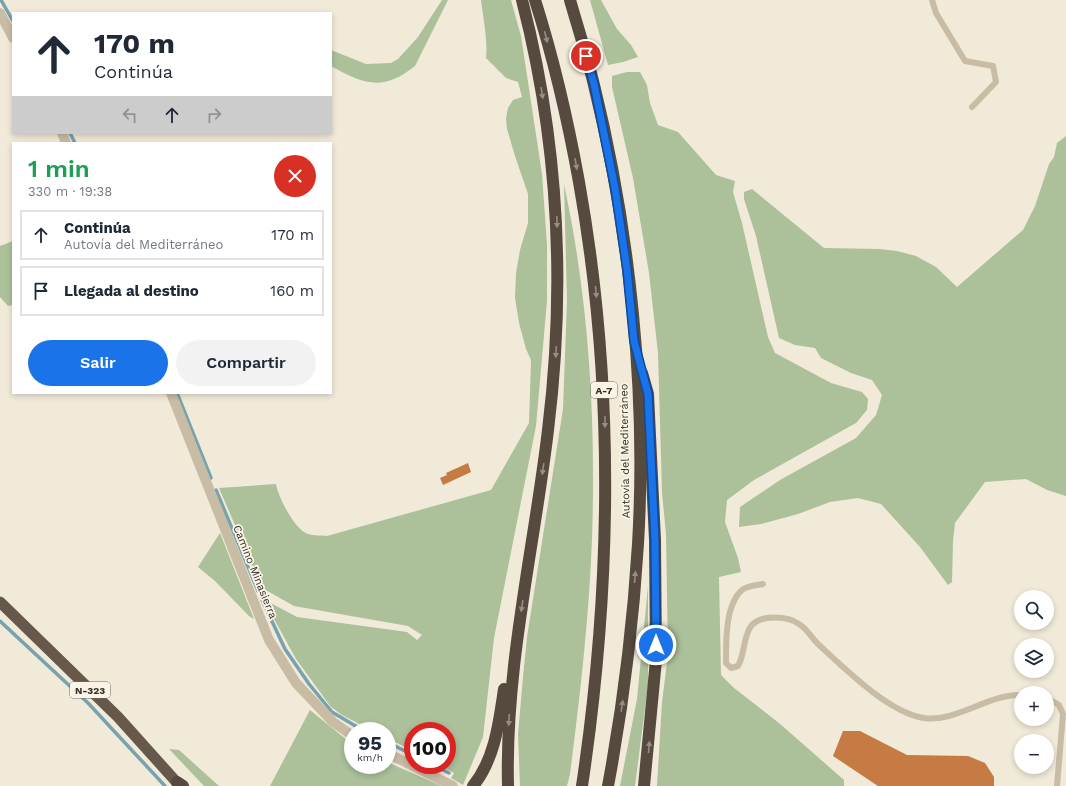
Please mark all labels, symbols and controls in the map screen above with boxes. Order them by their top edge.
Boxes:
text: 170 m [94,27,175,60]
icon: ahead [28,28,80,80]
one-way arrow [544,31,550,44]
pin [569,39,603,73]
icon: arrive [575,45,597,67]
text: Continúa [94,61,173,82]
one-way arrow [540,87,546,99]
icon: left [119,104,141,126]
icon: ahead [161,104,183,126]
icon: right [203,104,225,126]
text: 1 min [28,155,90,183]
button: close [274,155,316,197]
one-way arrow [573,158,579,170]
text: 330 m · 19:38 [28,184,112,199]
one-way arrow [554,216,560,229]
text: Continúa [64,219,131,237]
icon: ahead [30,224,52,246]
text: 170 m [271,226,314,244]
text: Autovía del Mediterráneo [64,237,223,252]
icon: arrive [30,280,52,302]
text: Llegada al destino [64,282,199,300]
text: 160 m [270,282,314,300]
one-way arrow [593,286,599,298]
button: Salir [28,340,168,386]
button: Compartir [176,340,316,386]
one-way arrow [552,346,559,358]
road number: A-7 [591,382,617,398]
street label: Autovía del Mediterráneo [617,384,633,518]
one-way arrow [602,416,608,429]
one-way arrow [540,463,546,475]
street label: Camino Minasierra [230,523,280,621]
one-way arrow [632,571,639,583]
map controls [1014,590,1054,774]
button: search [1014,590,1054,630]
one-way arrow [519,599,525,612]
position arrow [635,624,677,666]
button: layers [1014,638,1054,678]
road number: N-323 [70,682,110,698]
button: + [1014,686,1054,726]
one-way arrow [619,700,625,712]
one-way arrow [506,714,513,726]
speed limit sign: 100 [404,722,456,774]
text: 95 [358,731,382,755]
button: − [1014,734,1054,774]
one-way arrow [645,741,652,753]
text: km/h [357,752,383,763]

